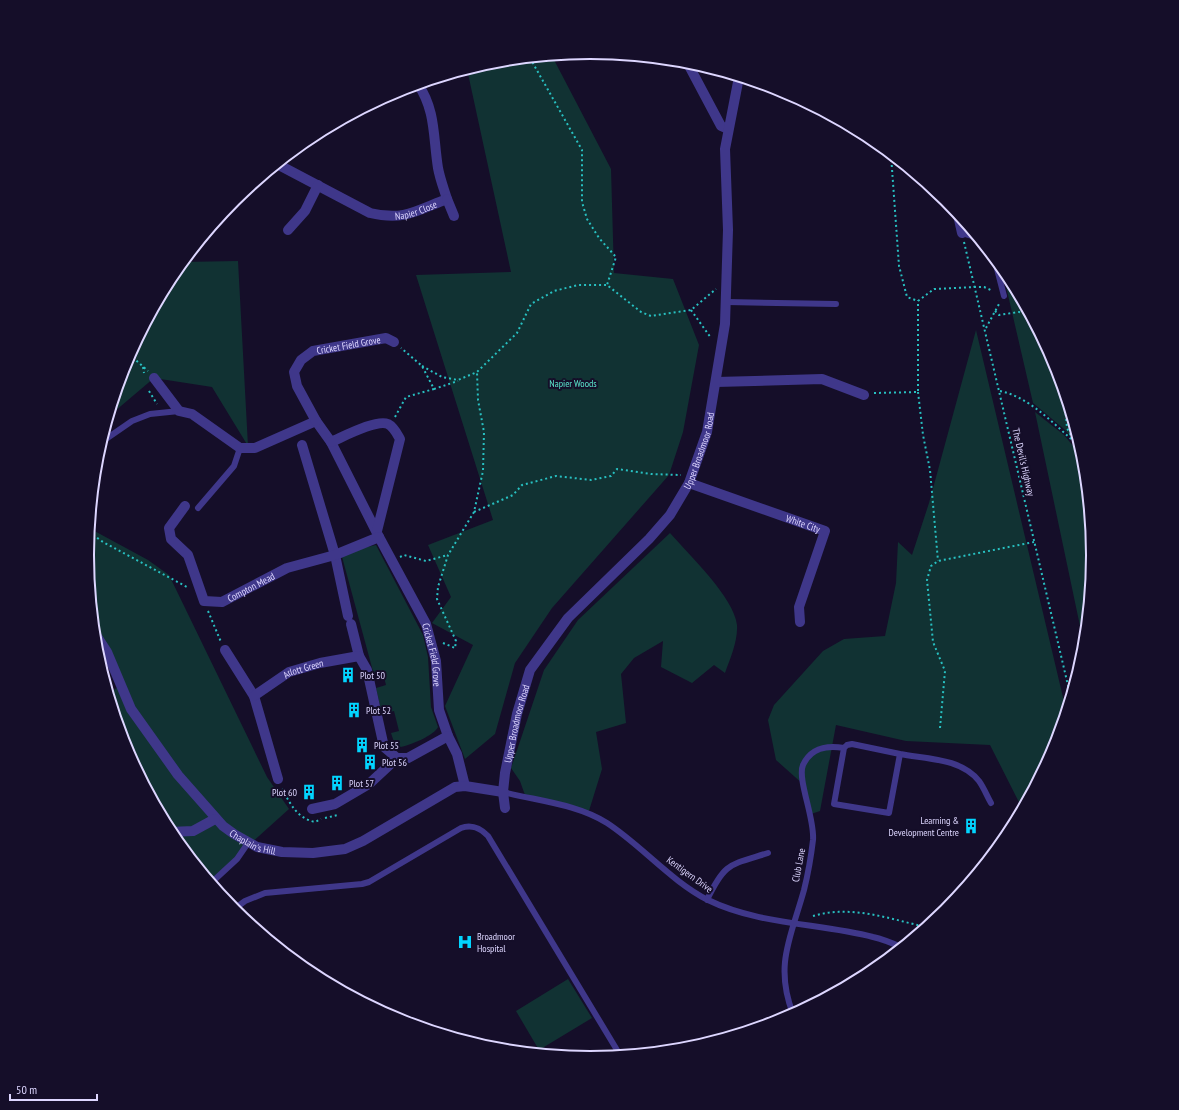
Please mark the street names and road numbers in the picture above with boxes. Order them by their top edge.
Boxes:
street label: Napier Close [394,198,439,223]
street label: Cricket Field Grove [315,333,382,357]
street label: Upper Broadmoor Road [681,411,717,492]
street label: The Devil's Highway [1009,427,1038,498]
street label: White City [784,512,822,536]
street label: Compton Mead [225,570,277,605]
street label: Cricket Field Grove [419,622,444,687]
street label: Arlott Green [280,657,324,681]
street label: Upper Broadmoor Road [501,683,532,764]
street label: Chaplain's Hill [227,827,277,858]
street label: Club Lane [789,847,808,883]
street label: Kentigern Drive [664,853,715,895]

